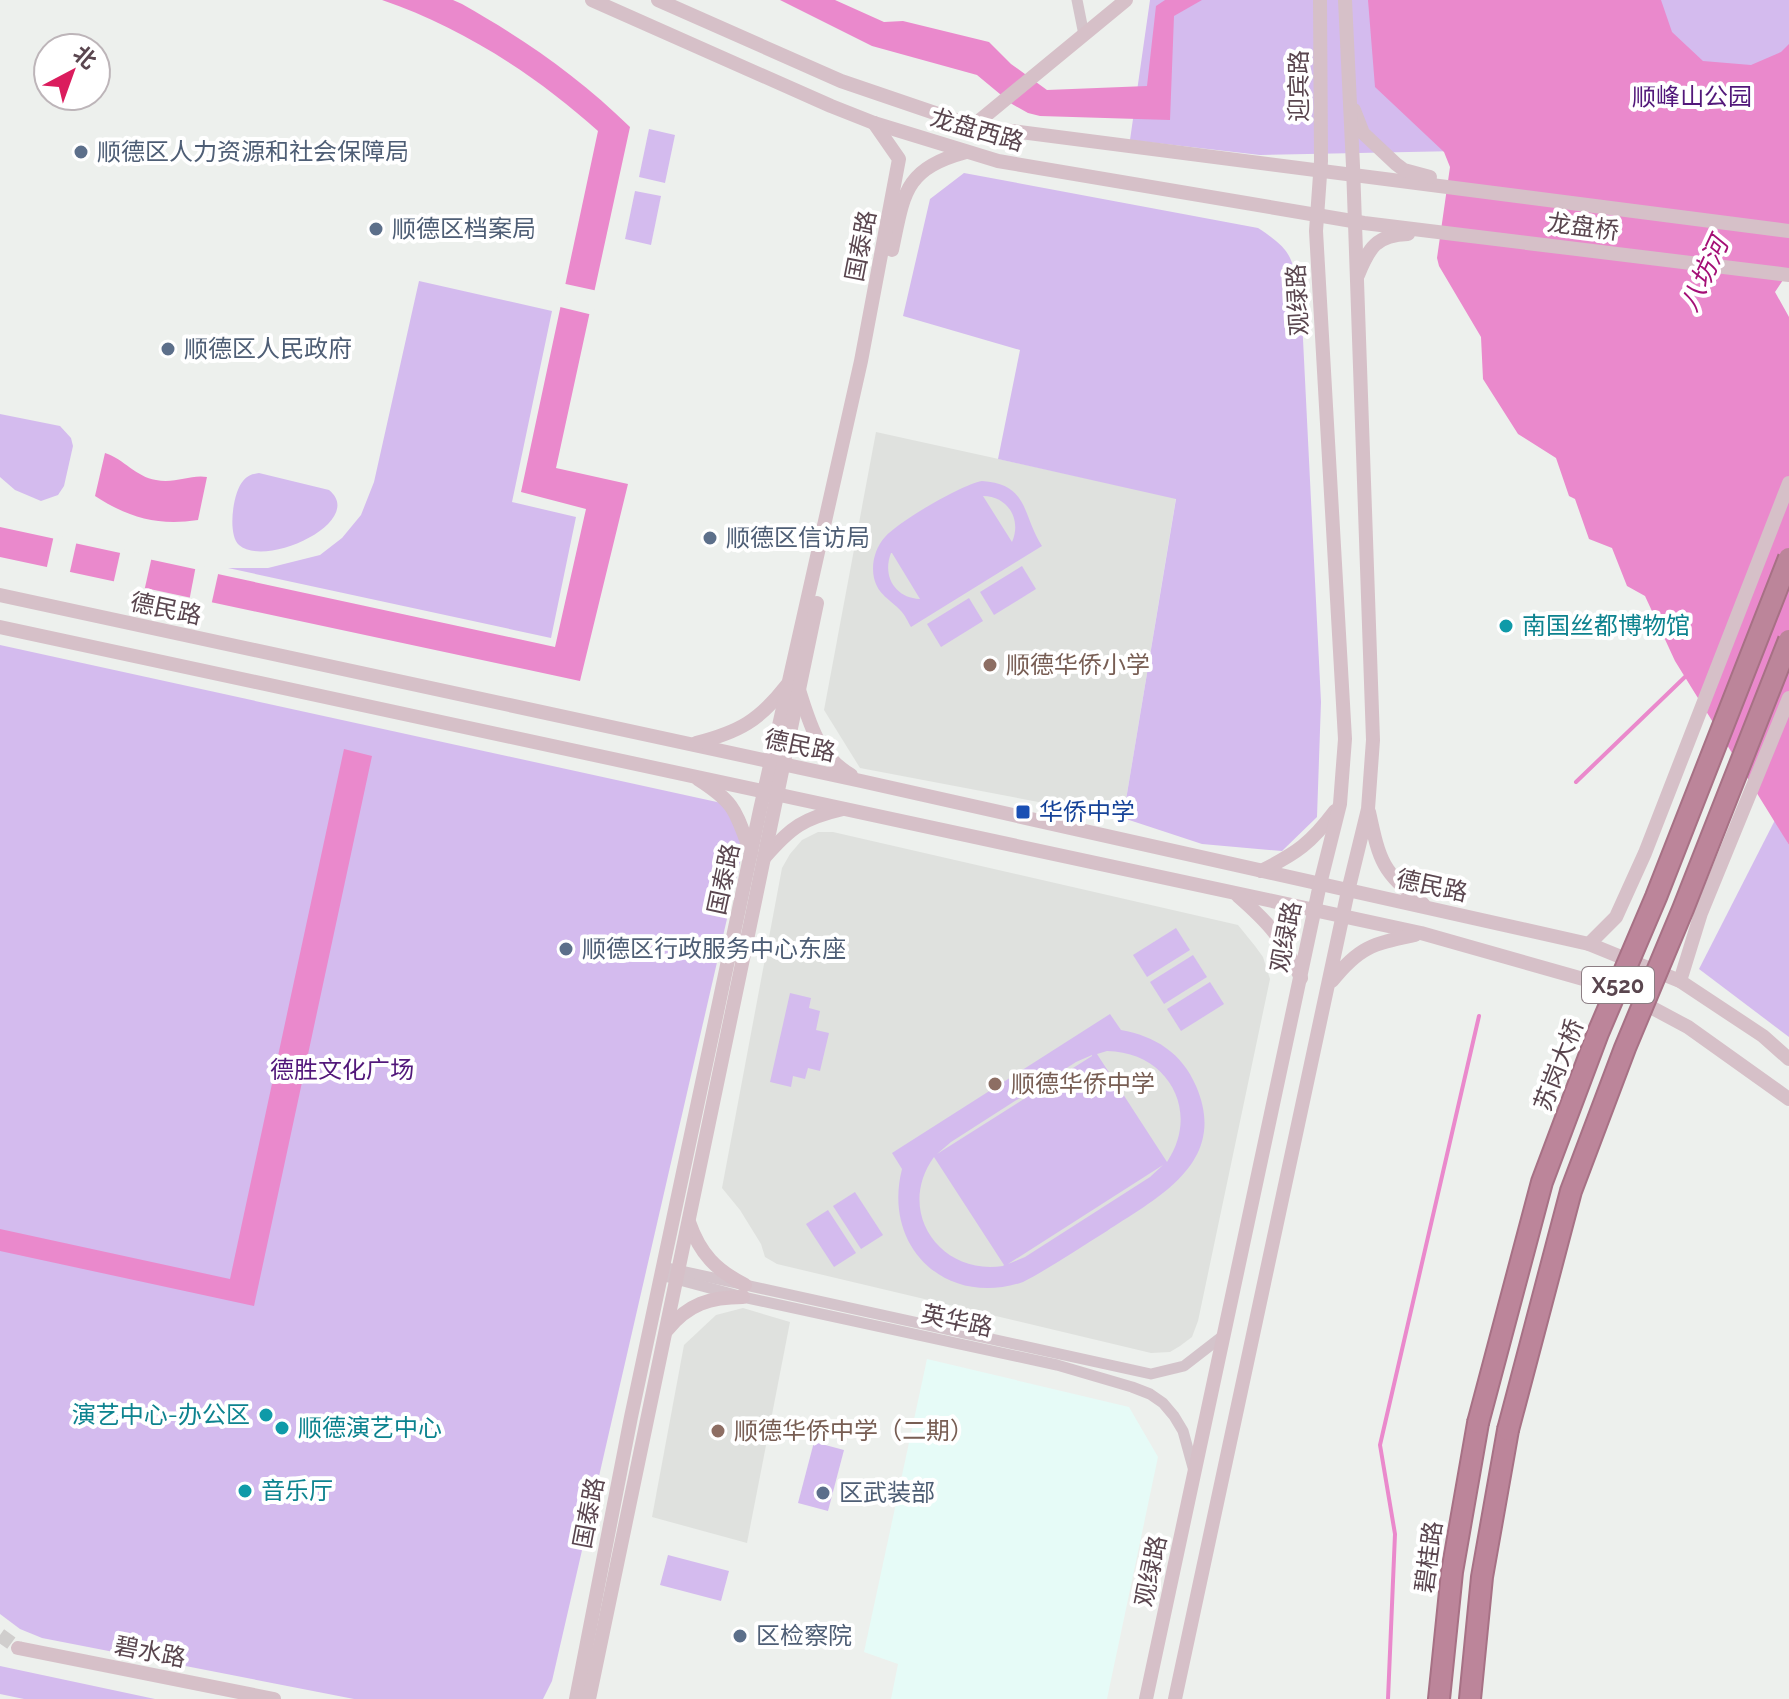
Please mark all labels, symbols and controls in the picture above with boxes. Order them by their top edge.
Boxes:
north arrow [32,32,112,112]
text: 北 [68,40,102,74]
street label: 迎宾路 [1284,50,1313,122]
park label: 顺峰山公园 [1632,82,1752,111]
street label: 龙盘西路 [927,102,1027,157]
place label: 顺德区人力资源和社会保障局 [97,137,409,166]
marker: 顺德区人力资源和社会保障局 [72,143,90,161]
street label: 国泰路 [839,208,882,284]
street label: 龙盘桥 [1546,208,1621,245]
place label: 顺德区档案局 [392,214,536,243]
marker: 顺德区档案局 [367,220,385,238]
water label: 八坊河 [1674,228,1736,316]
street label: 观绿路 [1281,263,1314,337]
place label: 顺德区人民政府 [184,334,352,363]
marker: 顺德区人民政府 [159,340,177,358]
place label: 顺德区信访局 [726,523,870,552]
marker: 顺德区信访局 [701,529,719,547]
street label: 德民路 [128,587,204,630]
place label: 南国丝都博物馆 [1522,611,1690,640]
marker: 南国丝都博物馆 [1497,617,1515,635]
place label: 顺德华侨小学 [1006,650,1150,679]
marker: 顺德华侨小学 [981,656,999,674]
street label: 德民路 [762,724,838,767]
place label: 华侨中学 [1039,797,1135,826]
marker: 华侨中学 [1014,803,1032,821]
street label: 国泰路 [702,841,745,917]
street label: 德民路 [1394,864,1470,907]
street label: 观绿路 [1264,899,1307,975]
place label: 顺德区行政服务中心东座 [582,934,846,963]
marker: 顺德区行政服务中心东座 [557,940,575,958]
road number: X520 [1582,967,1654,1003]
street label: 苏岗大桥 [1528,1015,1589,1115]
park label: 德胜文化广场 [270,1055,414,1084]
place label: 顺德华侨中学 [1011,1069,1155,1098]
marker: 顺德华侨中学 [986,1075,1004,1093]
street label: 英华路 [919,1299,995,1342]
place label: 演艺中心-办公区 [72,1400,250,1429]
marker: 演艺中心-办公区 [257,1406,275,1424]
place label: 顺德演艺中心 [298,1413,442,1442]
place label: 顺德华侨中学（二期） [734,1416,974,1445]
marker: 顺德演艺中心 [273,1419,291,1437]
marker: 顺德华侨中学（二期） [709,1422,727,1440]
street label: 国泰路 [567,1475,610,1551]
place label: 音乐厅 [261,1476,333,1505]
place label: 区武装部 [839,1478,935,1507]
marker: 音乐厅 [236,1482,254,1500]
marker: 区武装部 [814,1484,832,1502]
street label: 碧桂路 [1409,1519,1448,1595]
street label: 观绿路 [1129,1533,1172,1609]
place label: 区检察院 [756,1621,852,1650]
marker: 区检察院 [731,1627,749,1645]
street label: 碧水路 [112,1630,188,1673]

